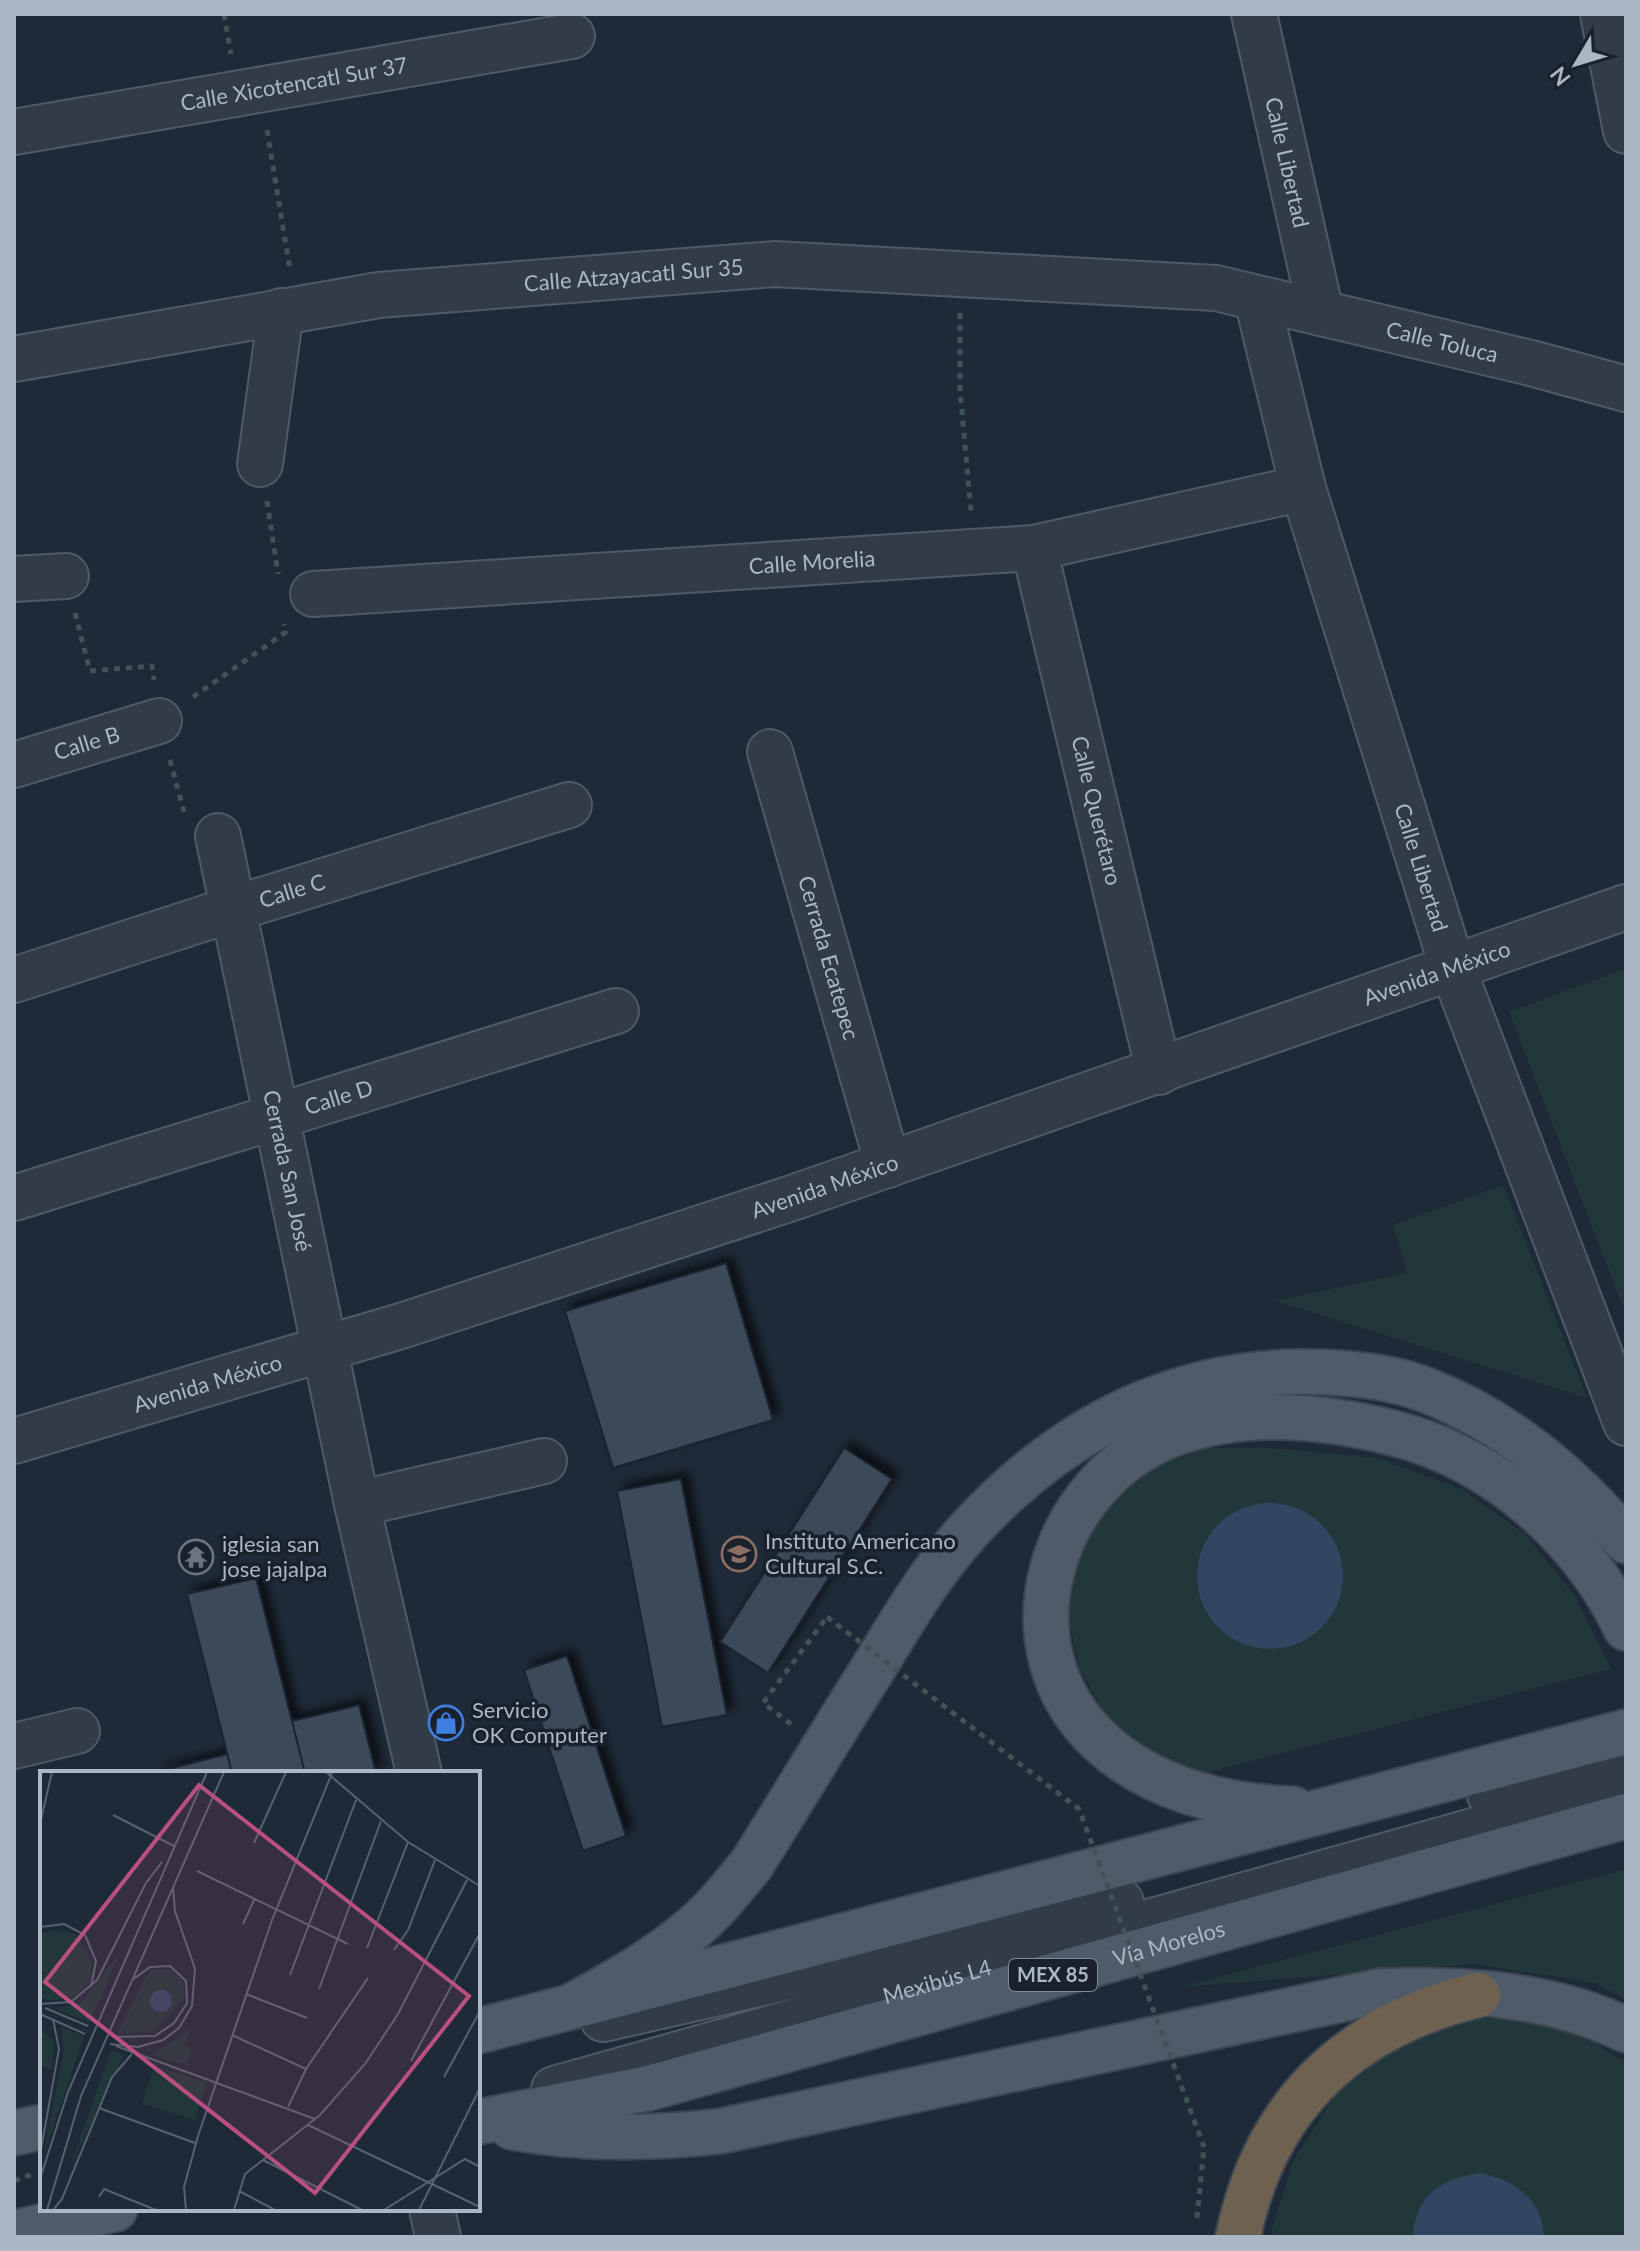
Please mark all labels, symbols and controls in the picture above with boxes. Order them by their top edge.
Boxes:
north arrow [1536,24,1616,104]
street label: Calle Xicotencatl Sur 37 [178,51,409,116]
text: N [1544,62,1576,92]
street label: Calle Libertad [1260,94,1315,230]
street label: Calle Atzayacatl Sur 35 [523,253,744,297]
street label: Calle Toluca [1384,315,1501,368]
street label: Calle Morelia [748,544,876,579]
street label: Calle B [50,720,123,765]
street label: Calle Querétaro [1066,733,1128,888]
street label: Calle Libertad [1389,800,1455,935]
street label: Calle C [255,867,329,913]
street label: Cerrada Ecatepec [793,873,866,1043]
street label: Avenida México [1360,934,1514,1011]
street label: Calle D [301,1073,376,1120]
street label: Cerrada San José [258,1088,318,1254]
street label: Avenida México [748,1148,902,1223]
street label: Avenida México [130,1348,285,1418]
place label: Instituto Americano Cultural S.C. [765,1527,956,1579]
place label: iglesia san jose jajalpa [221,1530,327,1582]
school or university icon: Instituto Americano Cultural S.C. [720,1535,758,1573]
temple icon: iglesia san jose jajalpa [177,1538,215,1576]
place label: Servicio OK Computer [472,1696,607,1748]
shop icon: Servicio OK Computer [427,1704,465,1742]
inset map [40,1771,480,2211]
street label: Vía Morelos [1110,1914,1228,1971]
street label: Mexibús L4 [880,1953,995,2009]
road number: MEX 85 [1009,1959,1097,1991]

